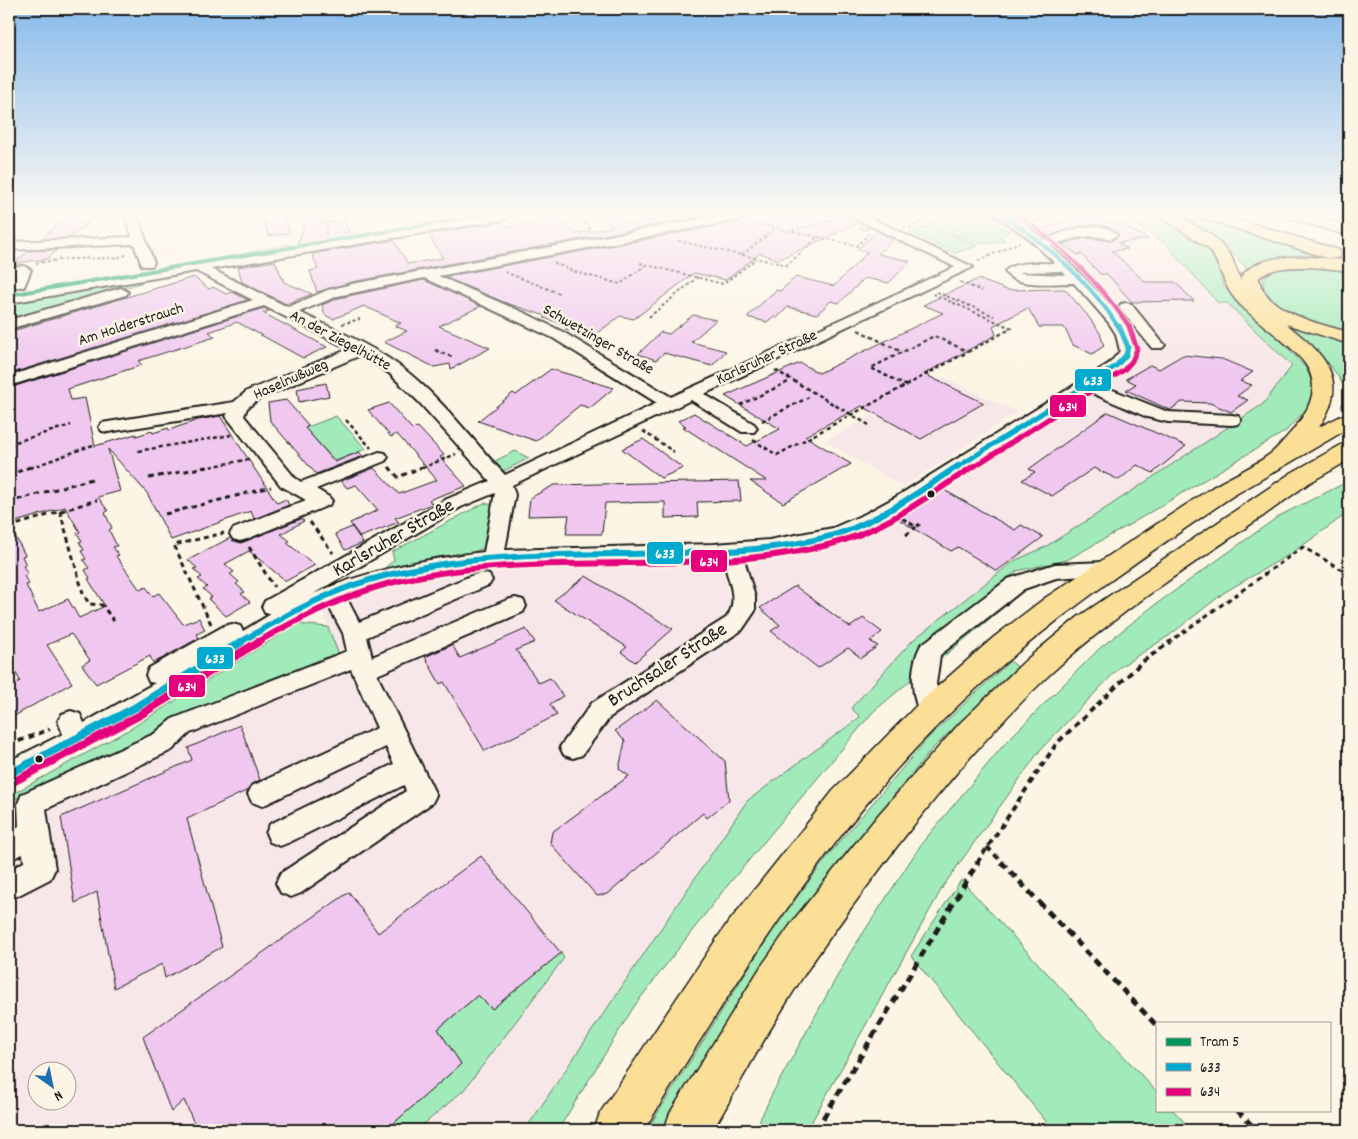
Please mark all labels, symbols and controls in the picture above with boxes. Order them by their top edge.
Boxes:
street label: Am Holderstrauch [75,297,187,353]
street label: Schwetzinger Straße [538,299,658,381]
street label: An der Ziegelhütte [285,305,395,377]
street label: Karlsruher Straße [713,324,821,392]
street label: Haselnußweg [250,353,332,407]
line badge: 633 [1074,368,1112,392]
text: 633 [1083,372,1103,392]
line badge: 634 [1049,394,1087,418]
text: 634 [1059,398,1078,418]
unlabelled marker [926,489,936,499]
street label: Karlsruher Straße [328,493,460,585]
line badge: 633 [646,541,684,565]
text: 633 [655,545,675,565]
line badge: 634 [690,549,728,573]
text: 634 [700,553,719,573]
street label: Bruchsaler Straße [603,617,733,715]
line badge: 633 [196,646,234,670]
text: 633 [205,650,225,670]
line badge: 634 [168,674,206,698]
text: 634 [178,678,197,698]
unlabelled marker [34,754,44,764]
legend [1156,1022,1330,1112]
text: Tram 5 [1200,1032,1239,1054]
text: 633 [1200,1058,1221,1080]
north arrow [28,1062,78,1112]
text: 634 [1200,1082,1220,1104]
text: N [50,1085,66,1106]

